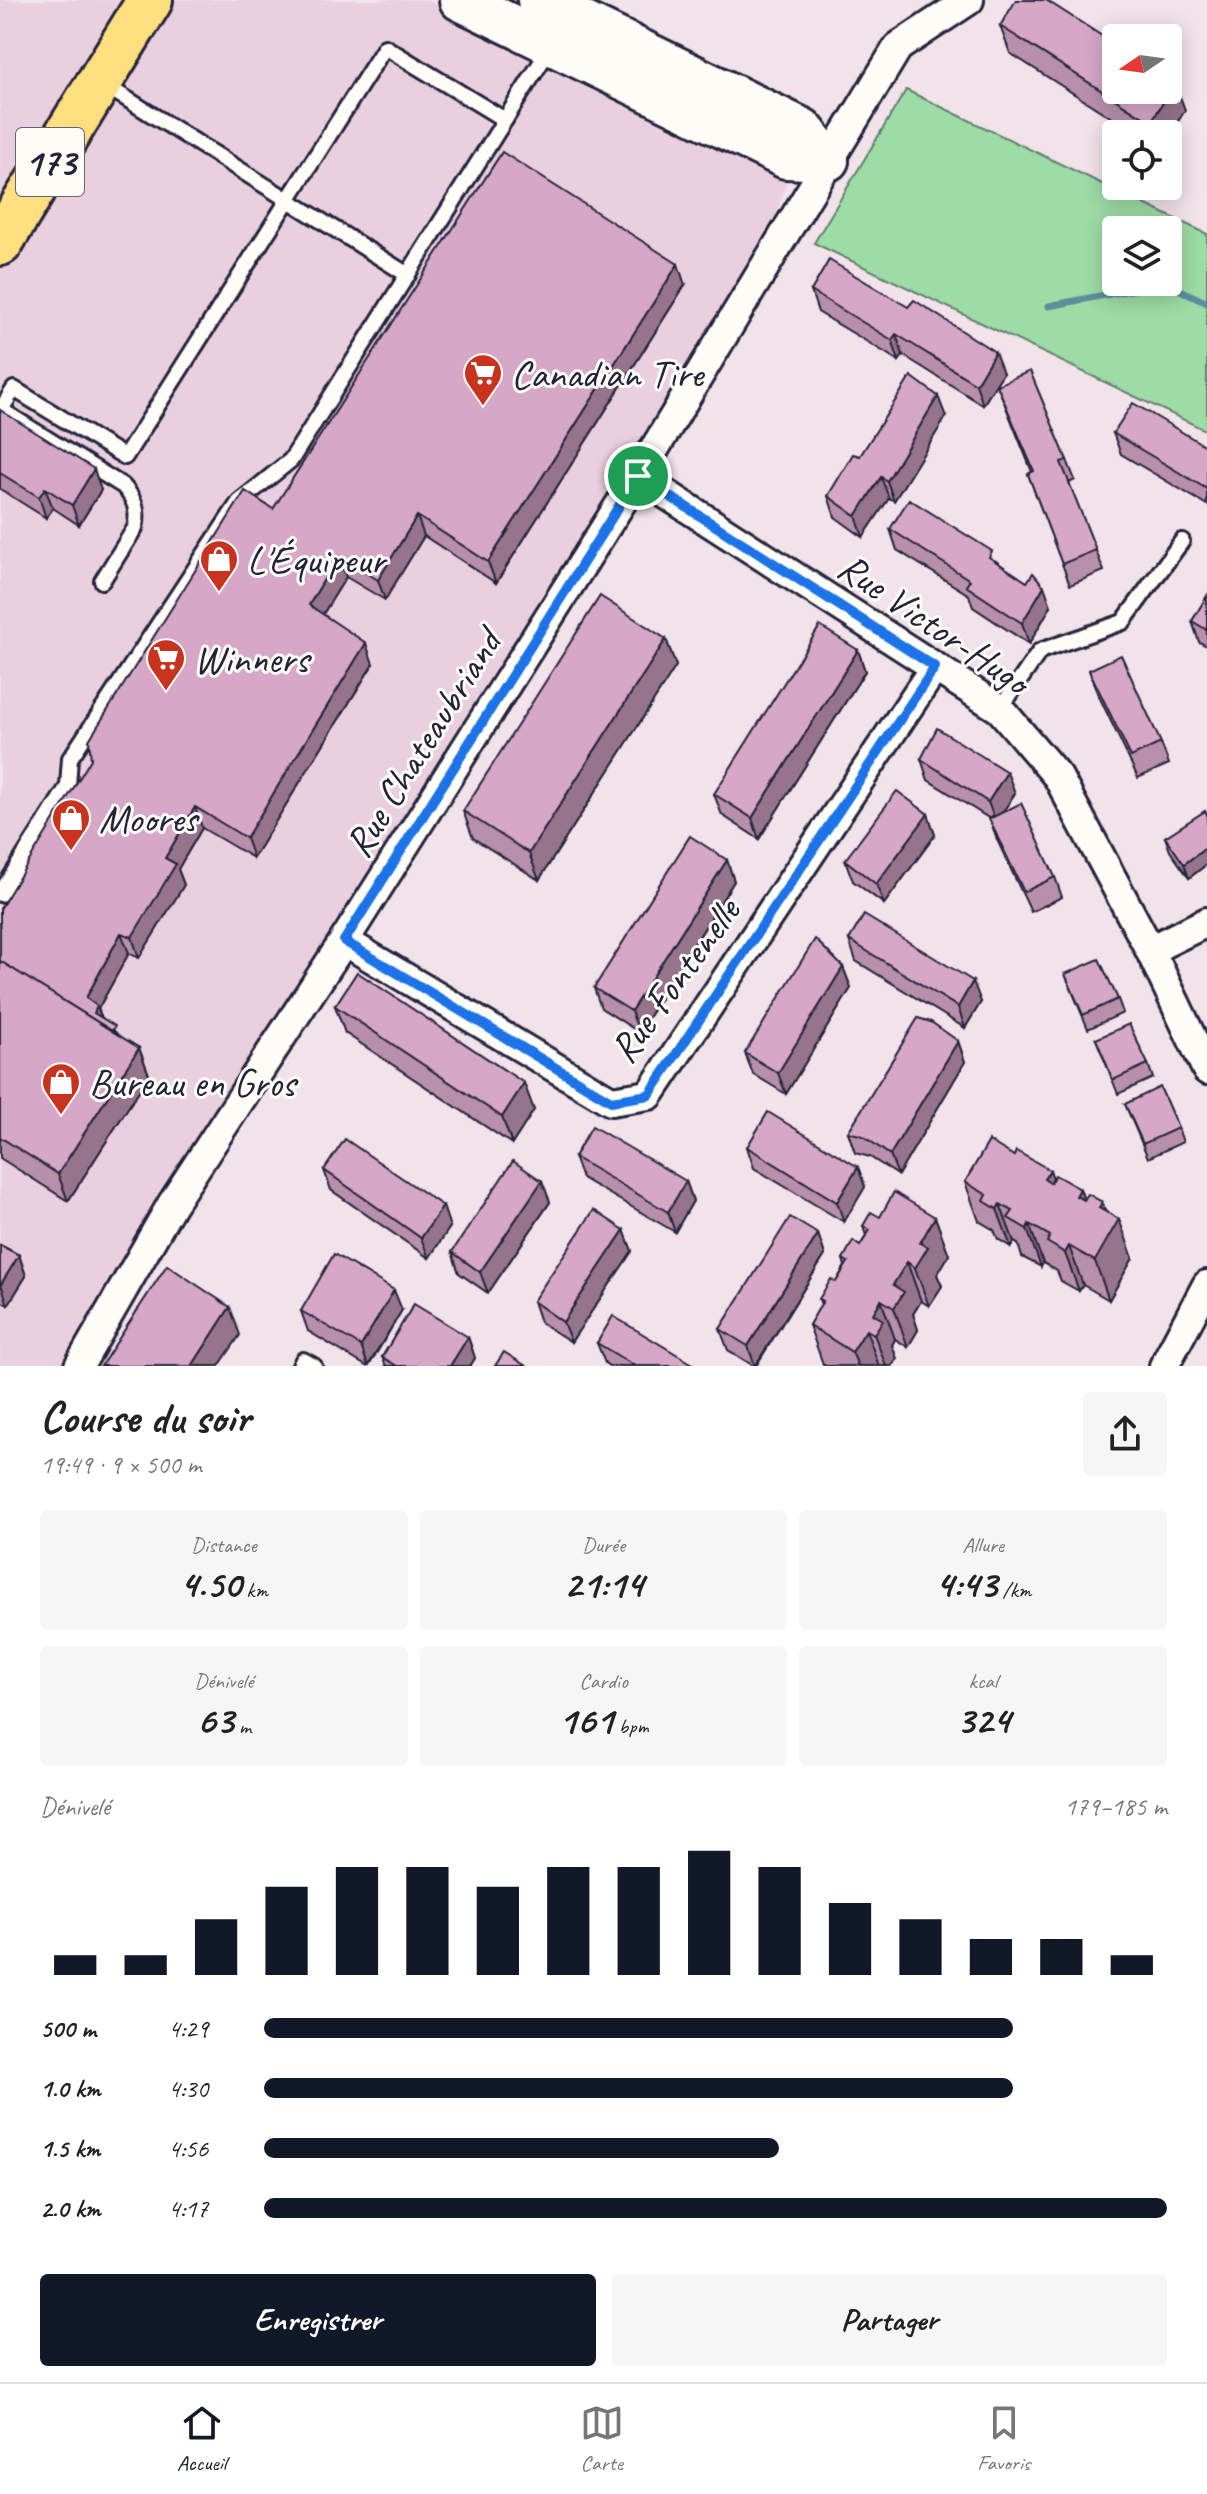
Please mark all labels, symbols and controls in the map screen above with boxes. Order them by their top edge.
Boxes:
north arrow [1102,24,1182,104]
map controls [1102,24,1182,296]
button: locate [1102,120,1182,200]
road number: 173 [16,128,84,196]
button: layers [1102,216,1182,296]
place label: Canadian Tire [511,349,706,399]
supermarket icon: Canadian Tire [462,352,504,407]
pin [604,442,672,510]
icon: arrive [616,454,660,498]
place label: L'Équipeur [247,535,389,585]
shop icon: L'Équipeur [198,538,240,593]
street label: Rue Victor-Hugo [828,542,1042,708]
street label: Rue Chateaubriand [333,616,515,866]
place label: Winners [194,634,312,684]
supermarket icon: Winners [145,637,187,692]
place label: Moores [99,794,200,844]
shop icon: Moores [50,797,92,852]
street label: Rue Fontenelle [598,886,753,1073]
place label: Bureau en Gros [89,1058,299,1108]
shop icon: Bureau en Gros [40,1061,82,1116]
text: Course du soir [40,1390,250,1445]
button: share [1083,1392,1167,1476]
text: 19:49 · 9 × 500 m [40,1448,201,1481]
text: Distance [191,1531,257,1559]
text: Durée [582,1531,625,1559]
text: Allure [962,1531,1004,1559]
text: 4.50 [180,1559,241,1609]
text: 21:14 [564,1559,643,1609]
text: 4:43 [935,1559,997,1609]
text: km [241,1576,268,1604]
text: /km [997,1576,1031,1604]
text: Dénivelé [194,1667,253,1695]
text: Cardio [579,1667,628,1695]
text: kcal [969,1667,998,1695]
text: 63 [197,1695,233,1745]
text: 161 [558,1695,613,1745]
text: 324 [956,1695,1010,1745]
text: m [233,1712,251,1740]
text: bpm [613,1712,649,1740]
text: Dénivelé [40,1790,110,1823]
text: 179–185 m [1064,1790,1167,1823]
text: 500 m [40,2012,96,2045]
text: 4:29 [168,2012,208,2045]
text: 1.0 km [40,2072,100,2105]
text: 4:30 [168,2072,208,2105]
text: 1.5 km [40,2132,100,2165]
text: 4:56 [168,2132,208,2165]
text: 2.0 km [40,2192,100,2225]
text: 4:17 [168,2192,208,2225]
button: Enregistrer [40,2274,596,2366]
button: Partager [612,2274,1167,2366]
tab: Accueil [177,2401,226,2477]
tab: Carte [580,2401,624,2477]
tab: Favoris [977,2401,1030,2477]

